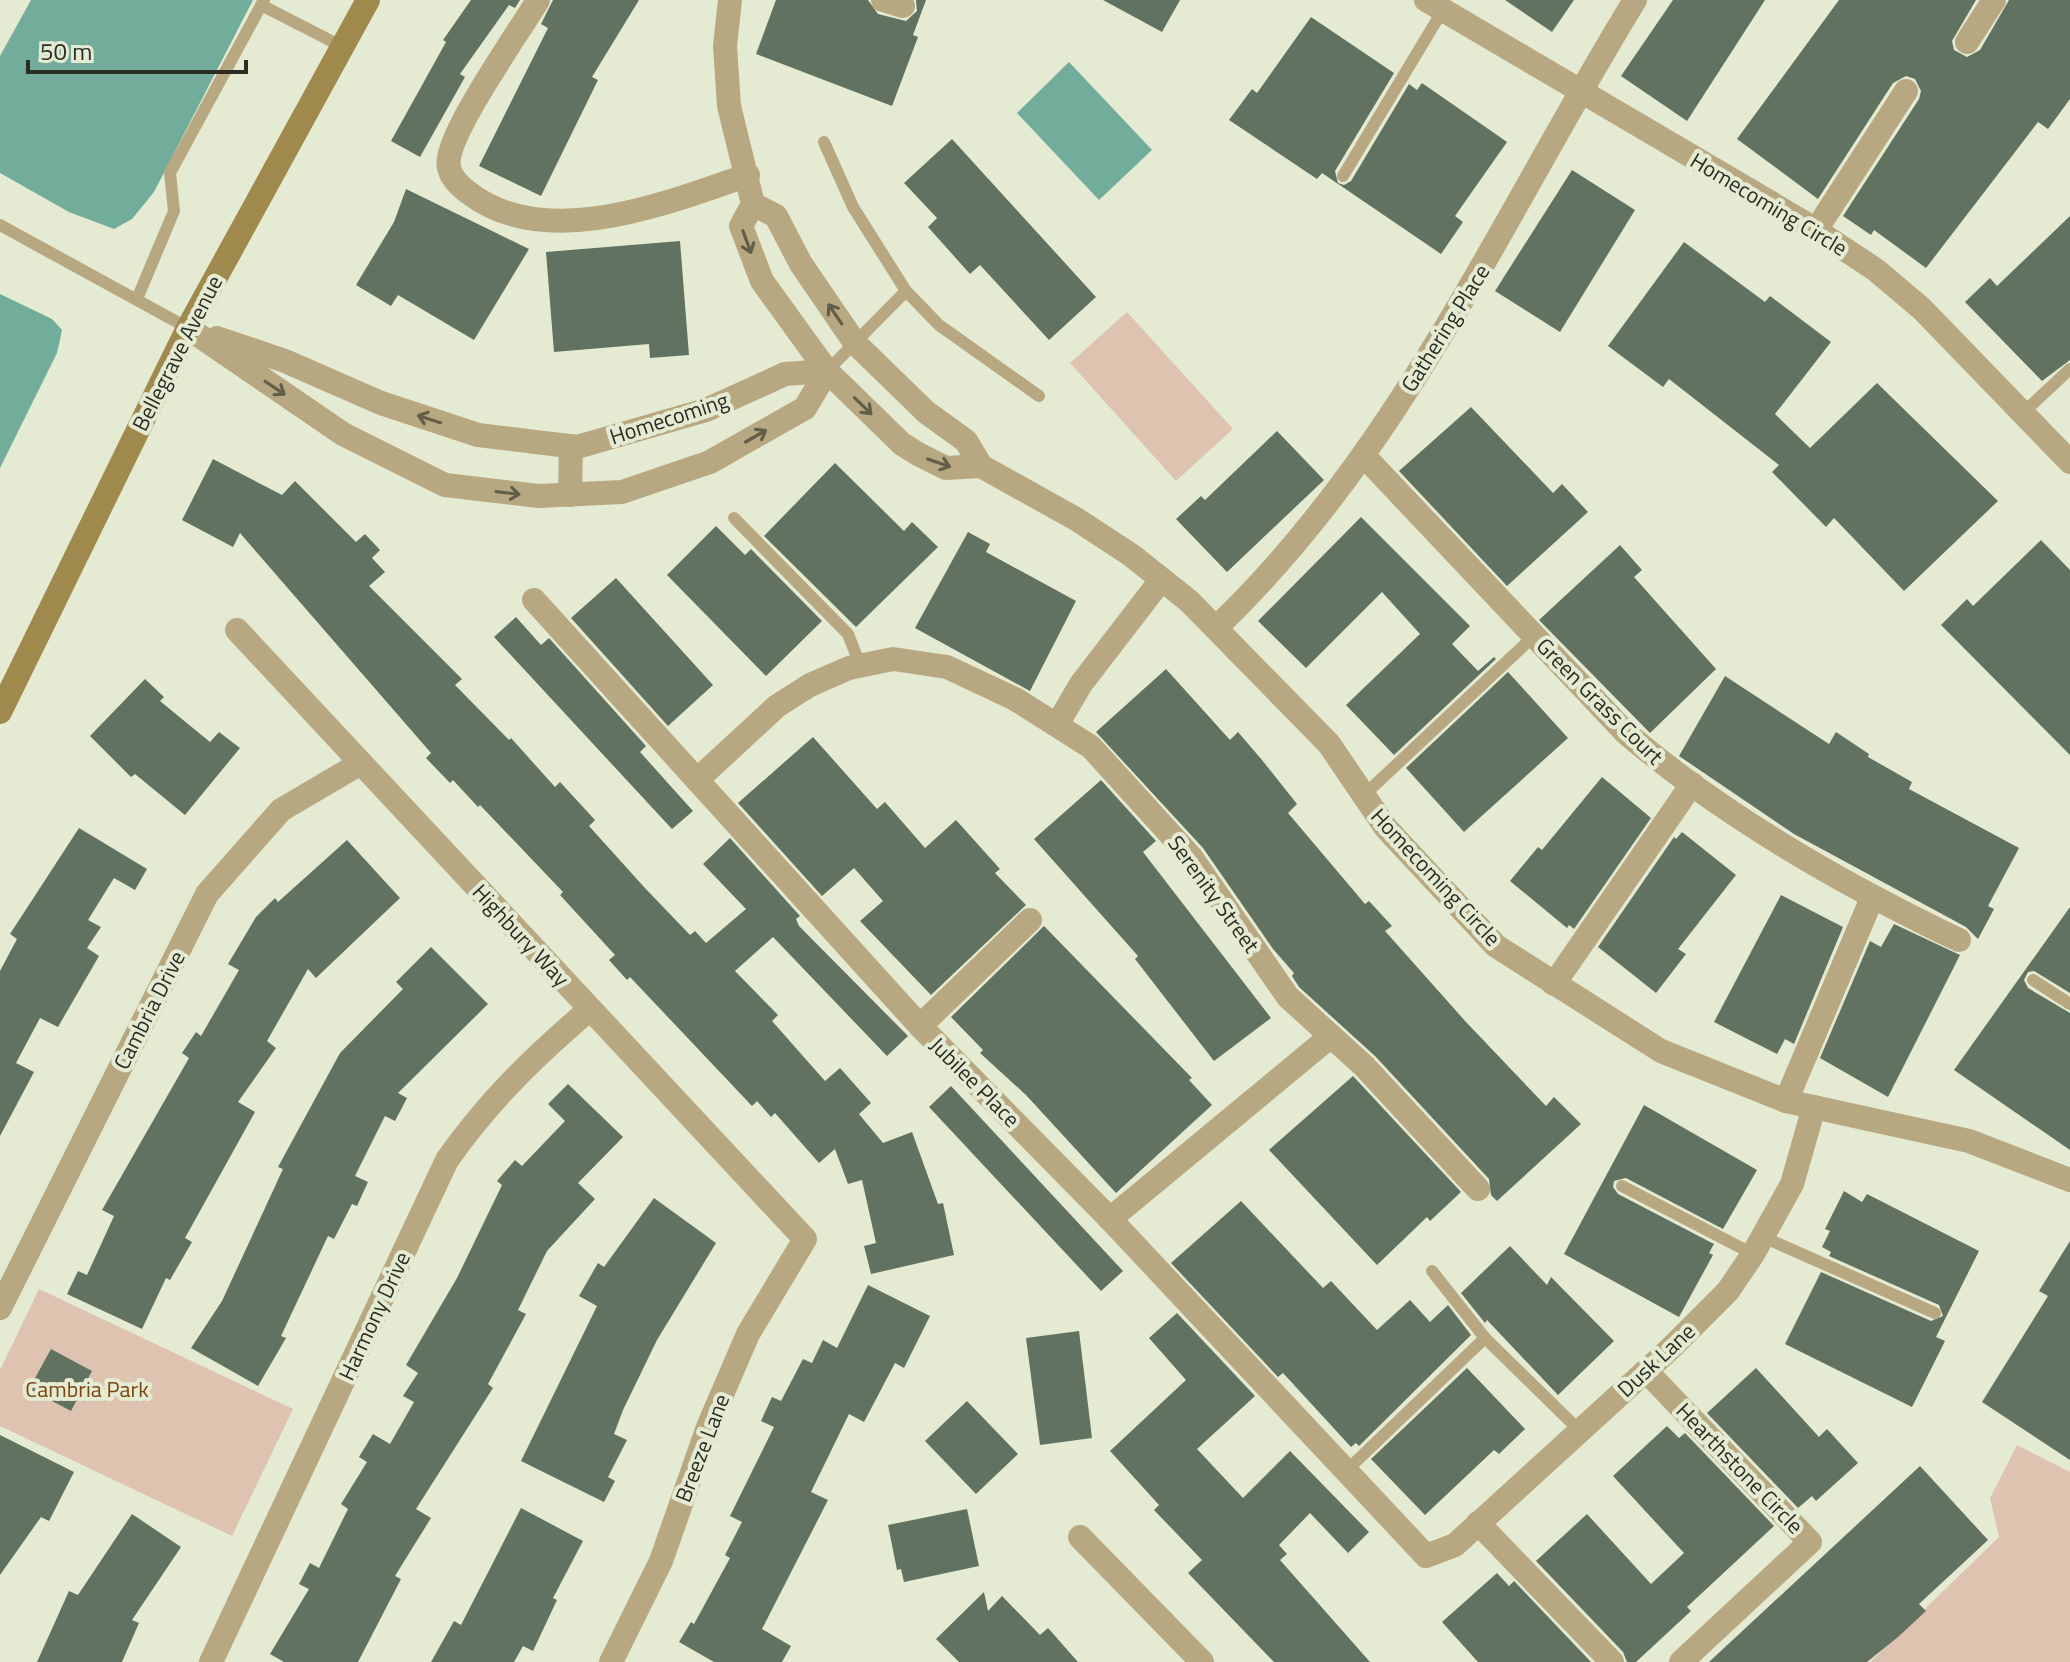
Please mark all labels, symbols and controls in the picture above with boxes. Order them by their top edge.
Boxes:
scale bar [28,24,246,74]
text: 50 m [40,33,92,69]
street label: Homecoming Circle [1684,144,1854,264]
one-way arrow [741,229,755,254]
street label: Gathering Place [1392,257,1498,399]
street label: Bellegrave Avenue [123,269,231,437]
one-way arrow [827,303,843,325]
one-way arrow [264,379,286,396]
street label: Homecoming [605,383,733,453]
one-way arrow [853,397,873,416]
one-way arrow [417,411,442,425]
one-way arrow [744,428,767,444]
one-way arrow [927,456,951,471]
one-way arrow [494,485,521,500]
street label: Green Grass Court [1529,630,1672,773]
street label: Homecoming Circle [1363,800,1509,954]
street label: Serenity Street [1160,828,1268,960]
street label: Highbury Way [464,876,578,994]
street label: Cambria Drive [104,945,194,1075]
street label: Jubilee Place [922,1029,1028,1135]
street label: Harmony Drive [329,1246,419,1386]
street label: Dusk Lane [1609,1315,1703,1405]
park label: Cambria Park [25,1372,149,1406]
street label: Breeze Lane [666,1389,738,1507]
street label: Hearthstone Circle [1668,1395,1812,1541]

